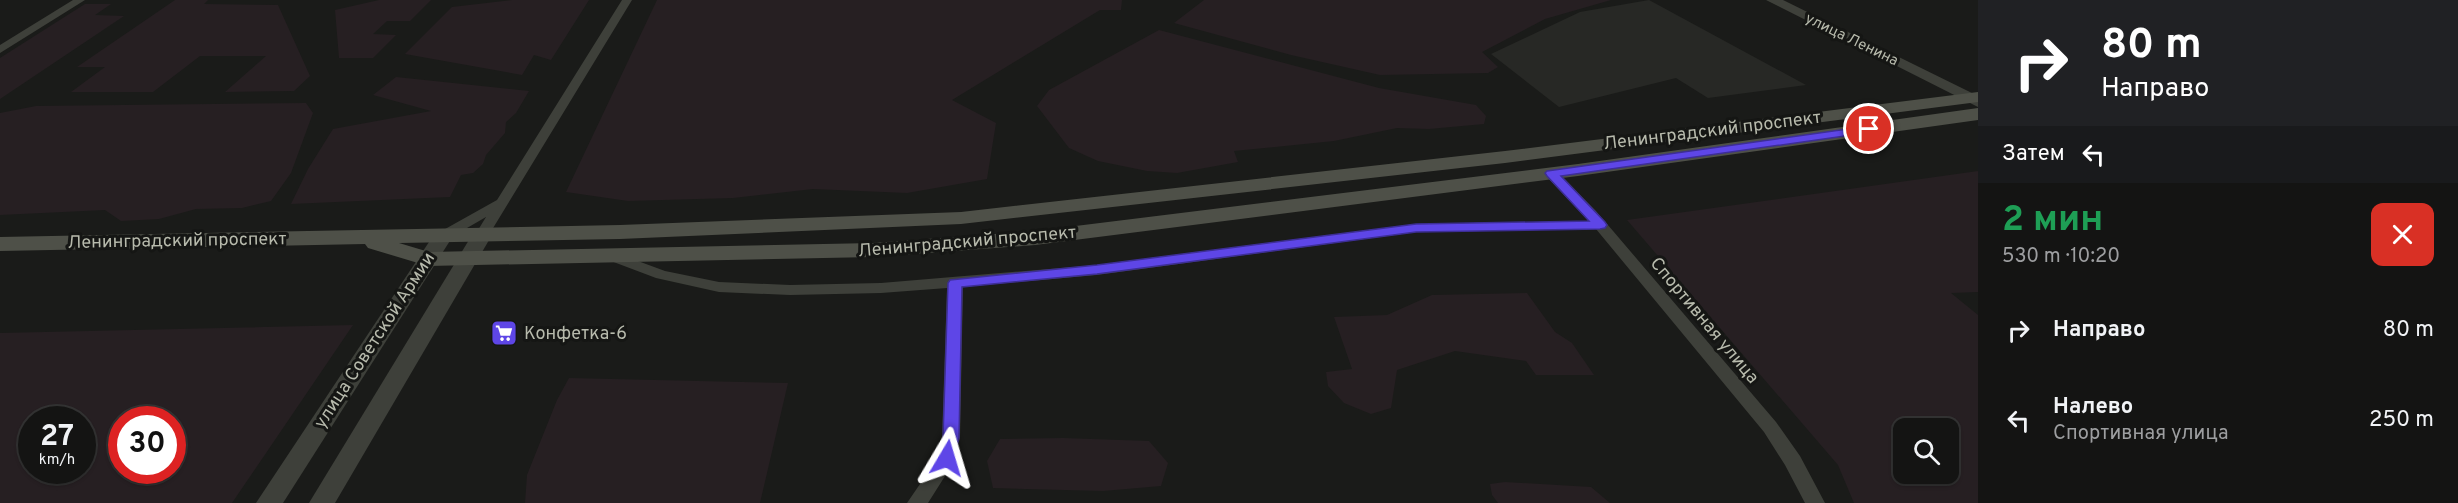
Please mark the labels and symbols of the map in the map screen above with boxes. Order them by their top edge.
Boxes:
street label: улица Ленина [1802,10,1901,71]
pin [1843,103,1894,154]
street label: Ленинградский проспект [1602,107,1822,156]
street label: Ленинградский проспект [857,221,1077,264]
street label: Ленинградский проспект [67,228,287,255]
street label: улица Советской Армии [310,248,441,433]
street label: Спортивная улица [1644,253,1763,389]
supermarket icon: Конфетка-6 [489,318,519,348]
place label: Конфетка-6 [524,323,627,346]
speed limit sign: 30 [108,406,186,484]
position arrow [915,426,979,490]

